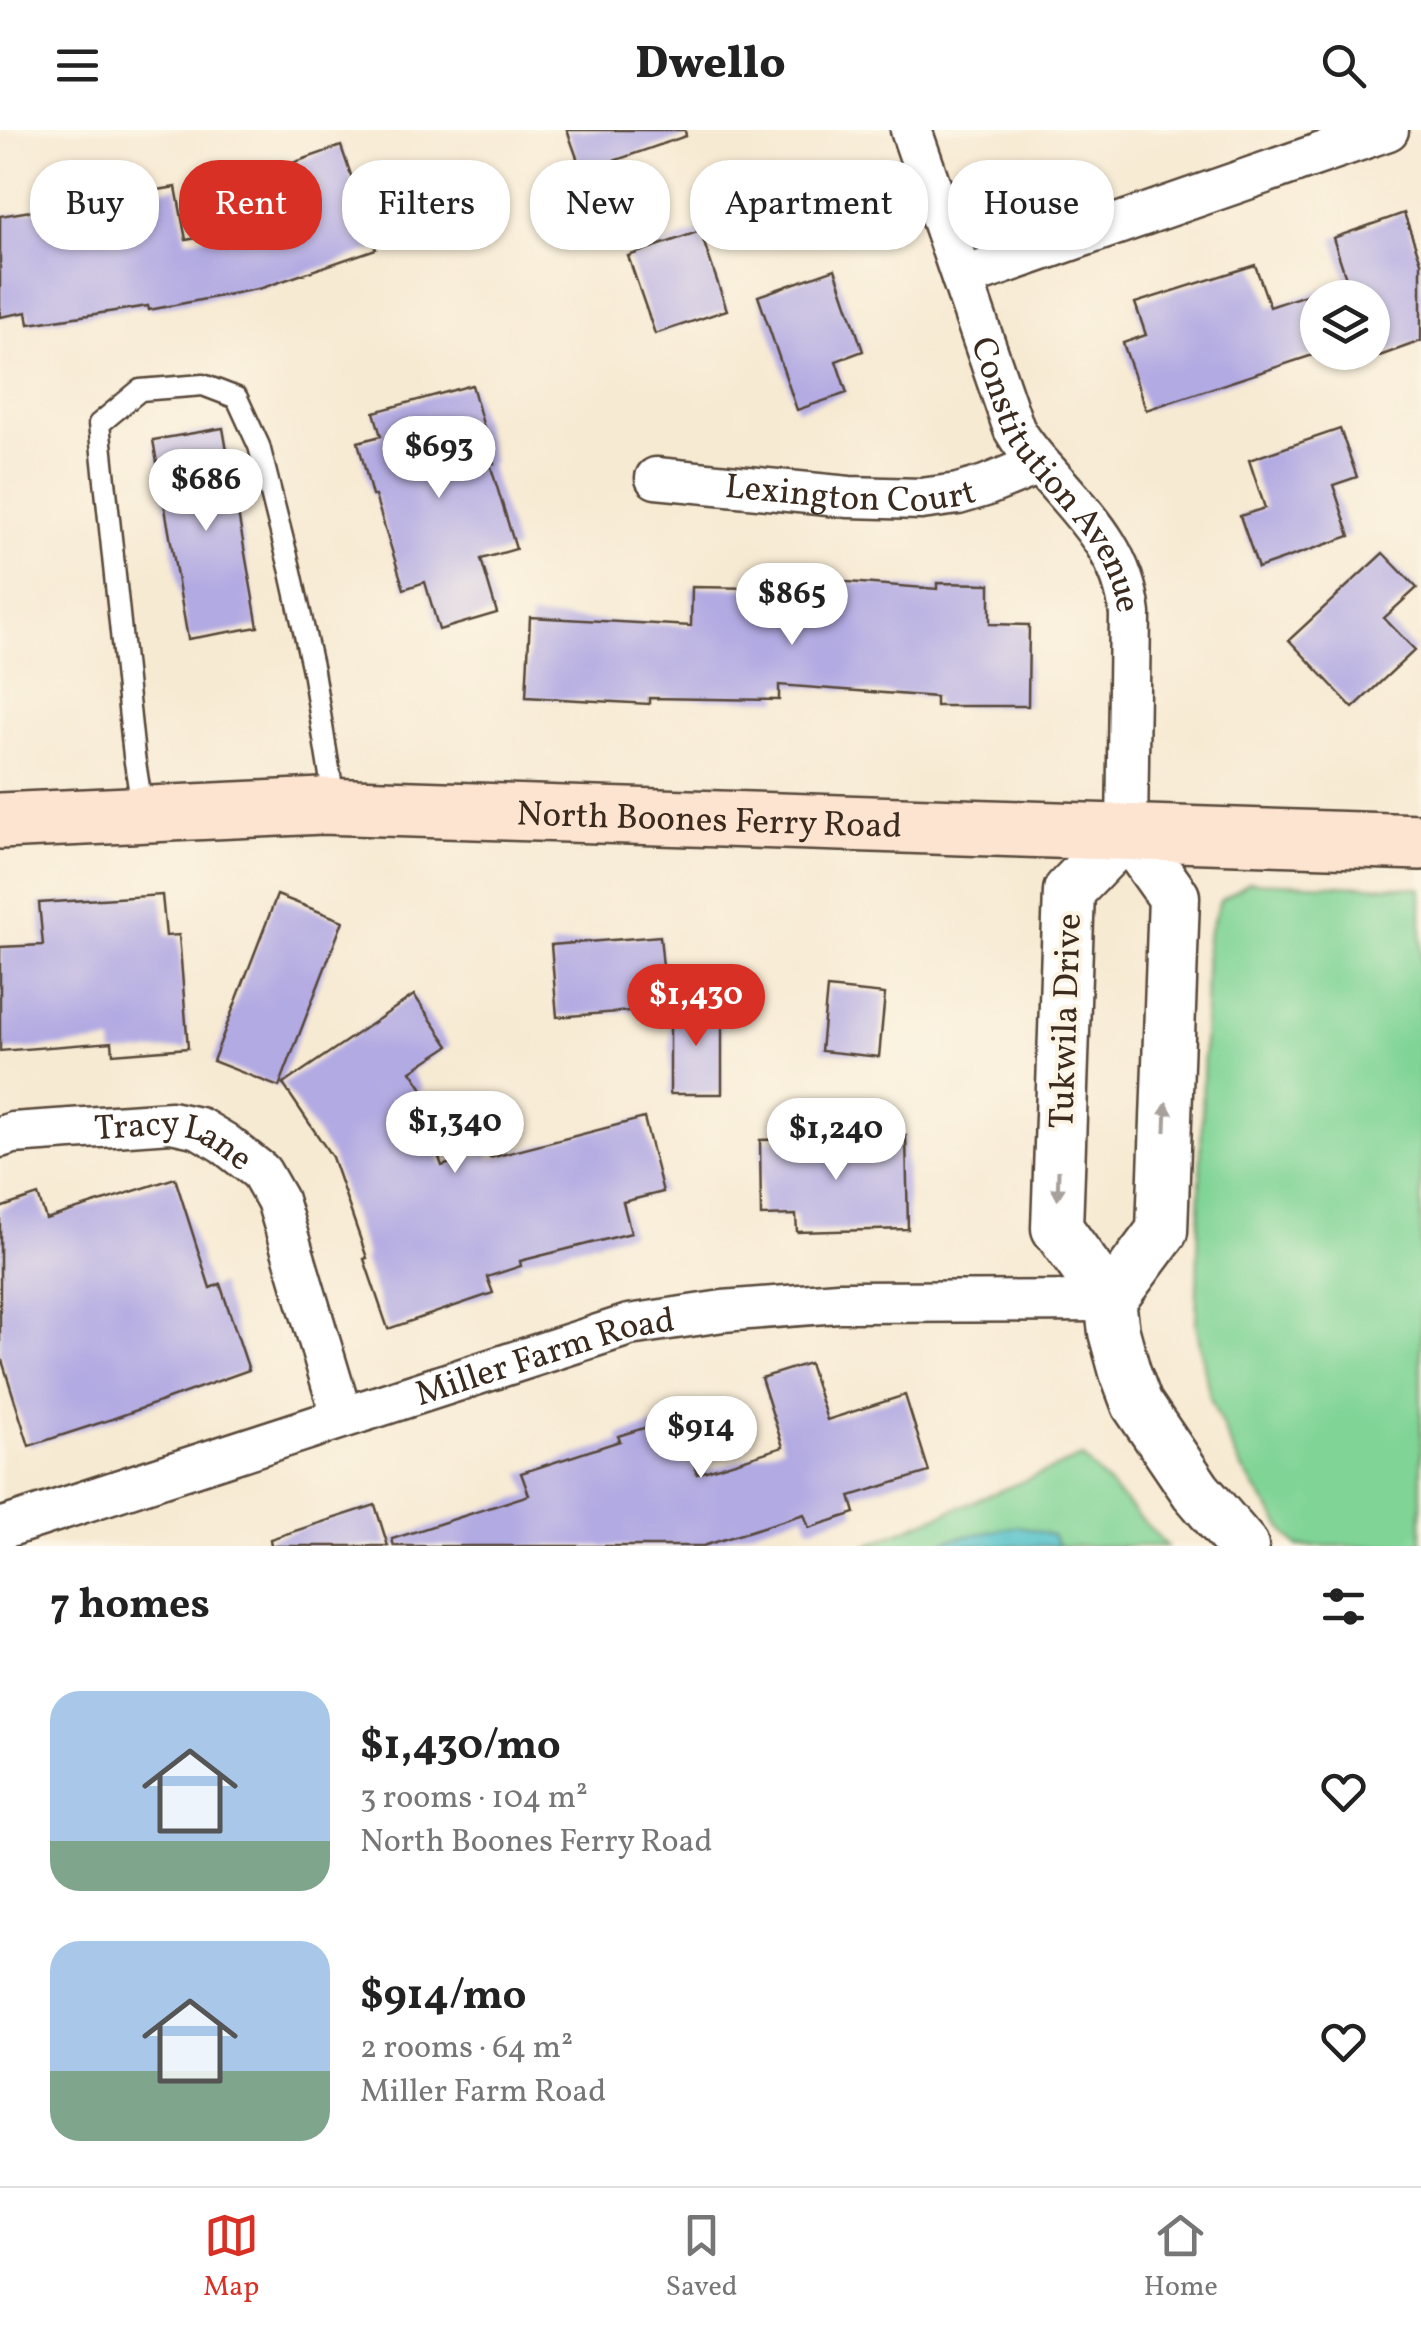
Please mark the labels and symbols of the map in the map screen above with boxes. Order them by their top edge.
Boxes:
street label: Constitution Avenue [957,331,1151,616]
pin: $693 [380,416,498,501]
pin: $686 [147,449,265,534]
street label: Lexington Court [723,464,982,526]
pin: $865 [733,563,851,648]
street label: North Boones Ferry Road [516,791,903,852]
street label: Tukwila Drive [1039,913,1095,1130]
pin: $1,430 [615,964,777,1049]
pin: $1,340 [374,1091,536,1176]
pin: $1,240 [755,1098,917,1183]
street label: Tracy Lane [93,1100,262,1184]
one-way arrow [1159,1100,1175,1132]
one-way arrow [1050,1170,1066,1202]
street label: Miller Farm Road [409,1298,678,1420]
pin: $914 [642,1396,760,1481]

